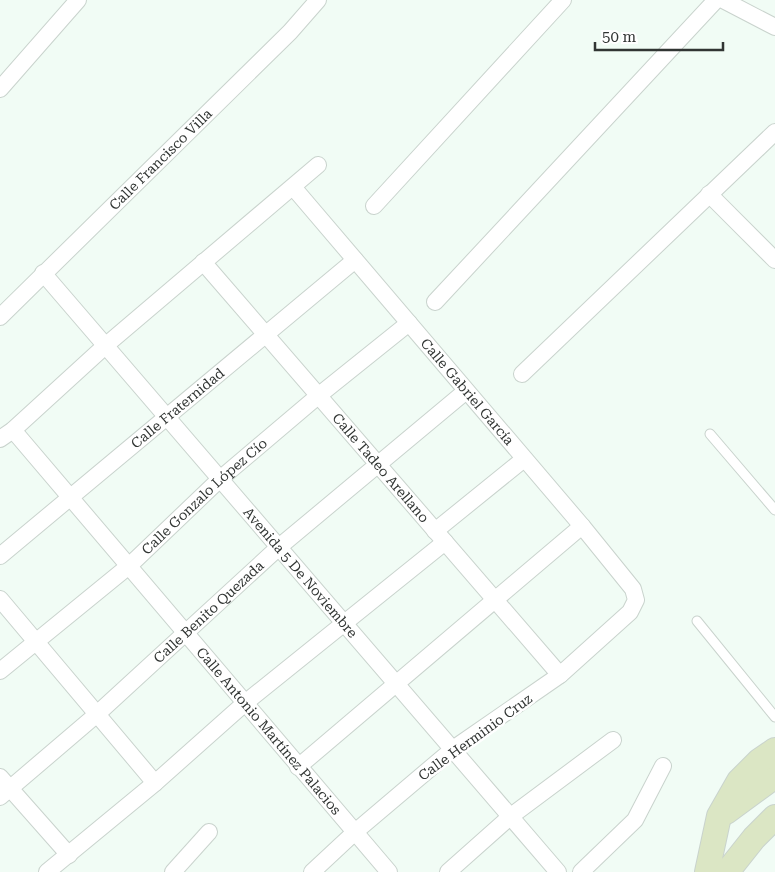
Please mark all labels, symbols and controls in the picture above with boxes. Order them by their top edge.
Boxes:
scale bar [595,20,722,52]
text: 50 m [602,28,637,46]
street label: Calle Francisco Villa [106,105,215,213]
street label: Calle Gabriel García [418,335,518,449]
street label: Calle Fraternidad [128,365,227,451]
street label: Calle Tadeo Arellano [329,410,432,526]
street label: Calle Gonzalo López Cío [138,435,270,558]
street label: Avenida 5 De Noviembre [240,504,361,641]
street label: Calle Benito Quezada [150,557,267,666]
street label: Calle Antonio Martínez Palacios [193,644,345,818]
street label: Calle Herminio Cruz [415,690,535,784]

